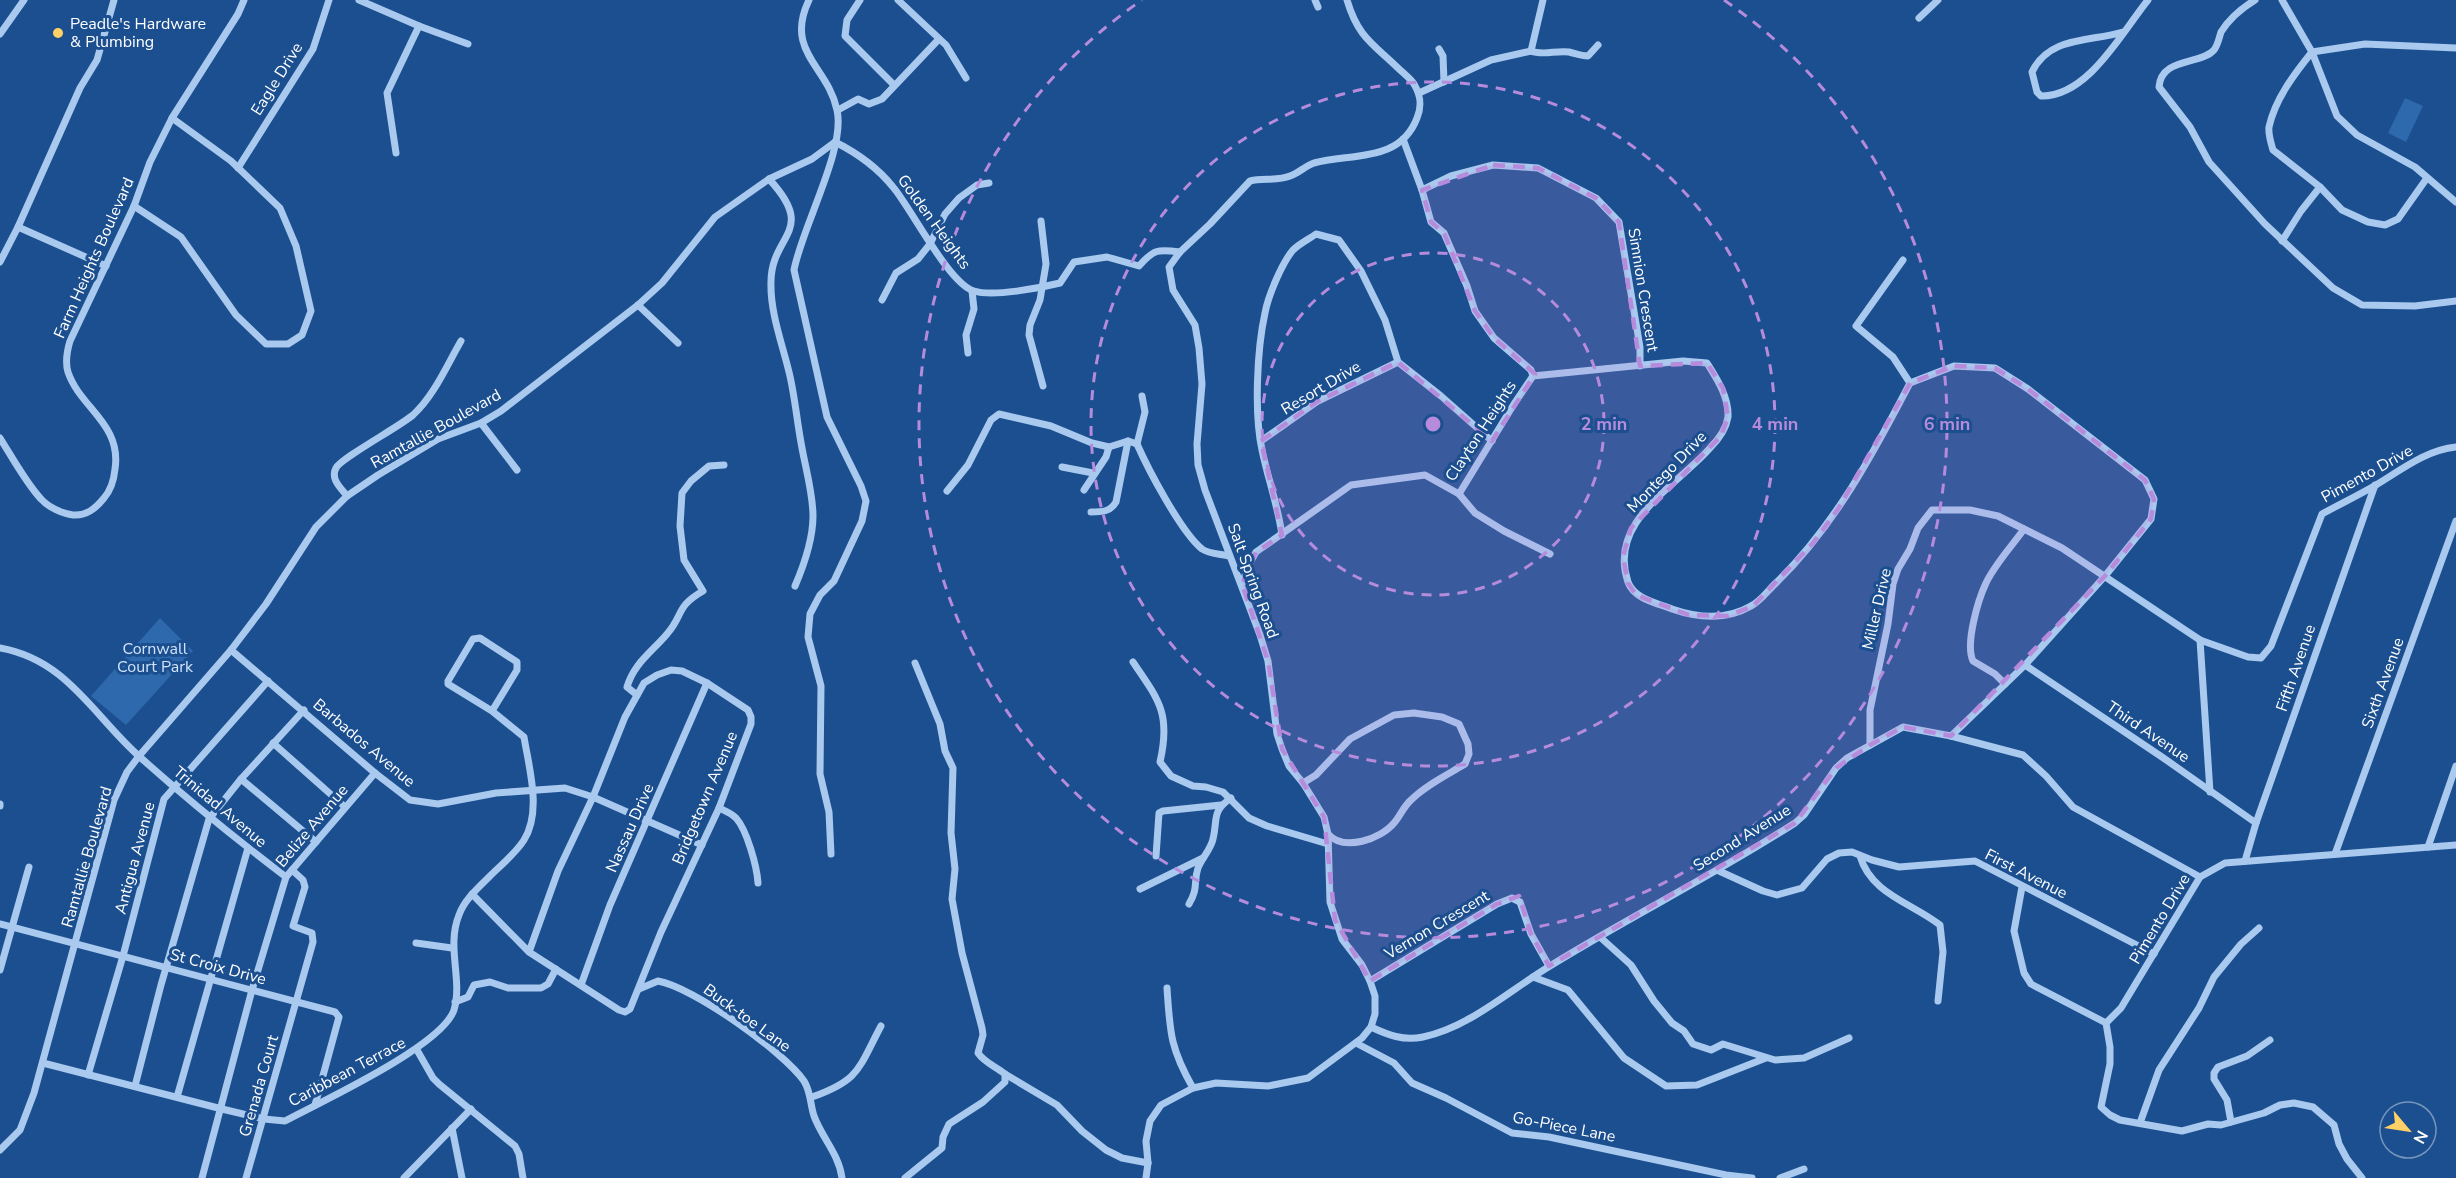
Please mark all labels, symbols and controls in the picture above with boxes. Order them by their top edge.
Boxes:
place label: Peadle's Hardware & Plumbing [70,13,206,53]
marker: Peadle's Hardware & Plumbing [51,26,65,40]
street label: Eagle Drive [246,38,308,120]
street label: Golden Heights [892,170,976,274]
street label: Farm Heights Boulevard [49,174,139,342]
street label: Simnion Crescent [1622,226,1664,354]
street label: Resort Drive [1277,356,1365,420]
street label: Clayton Heights [1440,376,1522,486]
street label: Ramtallie Boulevard [367,384,505,474]
text: 2 min [1581,412,1627,436]
text: 4 min [1752,412,1798,436]
text: 6 min [1924,412,1970,436]
centre of rings [1423,414,1443,434]
street label: Montego Drive [1622,426,1712,518]
street label: Pimento Drive [2317,440,2417,508]
street label: Salt Spring Road [1222,520,1284,642]
street label: Miller Drive [1857,566,1897,652]
street label: Fifth Avenue [2271,622,2321,714]
street label: Sixth Avenue [2356,634,2410,732]
park label: Cornwall Court Park [117,638,194,678]
street label: Barbados Avenue [308,694,420,792]
street label: Third Avenue [2102,696,2194,768]
street label: Bridgetown Avenue [667,728,743,868]
street label: Trinidad Avenue [168,761,272,853]
street label: Belize Avenue [271,780,353,872]
street label: Nassau Drive [601,780,659,876]
street label: Ramtallie Boulevard [56,784,118,930]
street label: Antigua Avenue [109,799,161,917]
street label: Second Avenue [1689,799,1795,877]
street label: First Avenue [1981,844,2071,904]
street label: Pimento Drive [2124,870,2196,968]
street label: Vernon Crescent [1380,885,1494,965]
street label: St Croix Drive [167,944,269,990]
street label: Buck-toe Lane [699,979,795,1057]
street label: Grenada Court [234,1032,284,1140]
street label: Caribbean Terrace [285,1032,409,1112]
north arrow [2378,1100,2438,1160]
street label: Go-Piece Lane [1511,1106,1617,1148]
text: N [2408,1126,2433,1147]

